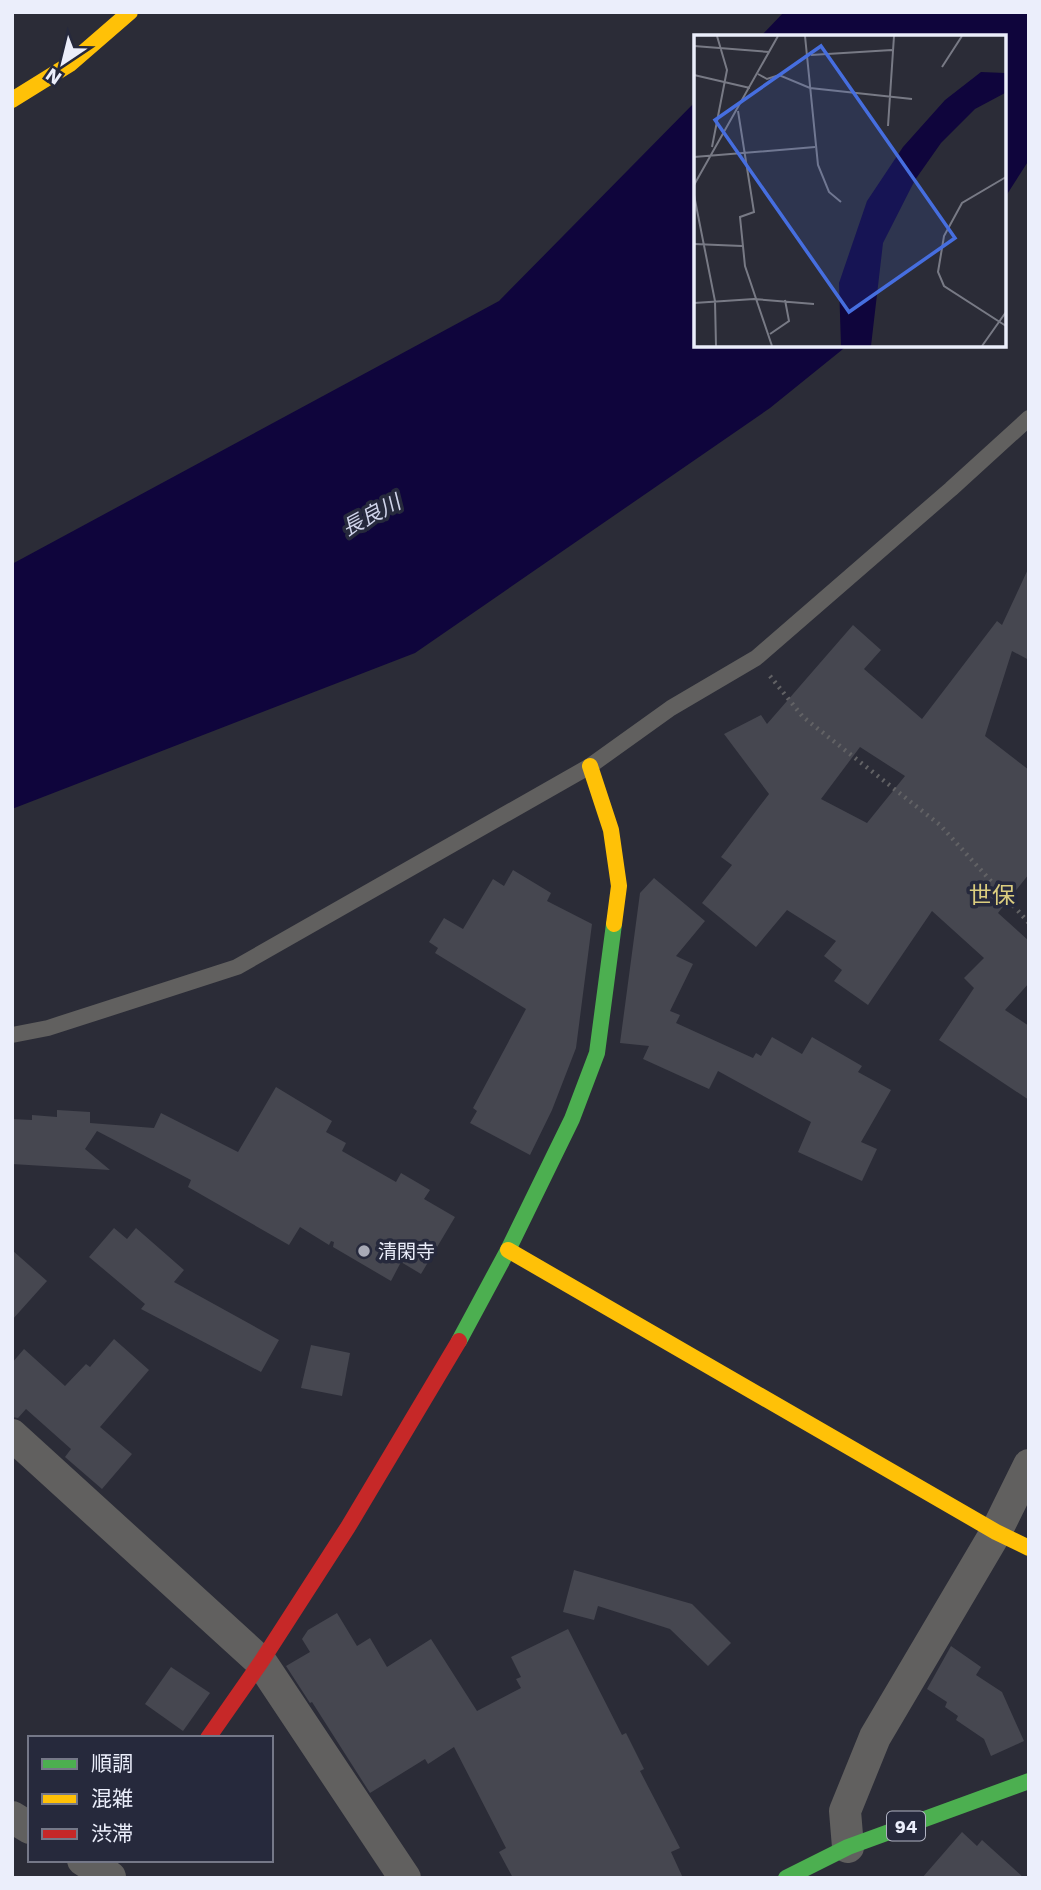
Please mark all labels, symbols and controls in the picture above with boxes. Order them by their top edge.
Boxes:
north arrow [28,28,98,98]
inset map [694,35,1006,346]
text: N [41,63,66,90]
water label: 長良川 [337,488,406,541]
district label: 世保 [969,882,1015,909]
place label: 清閑寺 [378,1240,435,1263]
marker: 清閑寺 [356,1243,372,1259]
legend [28,1736,273,1862]
text: 順調 [91,1751,133,1776]
text: 混雑 [91,1786,133,1811]
road number: 94 [887,1812,925,1840]
text: 渋滞 [91,1821,133,1846]

